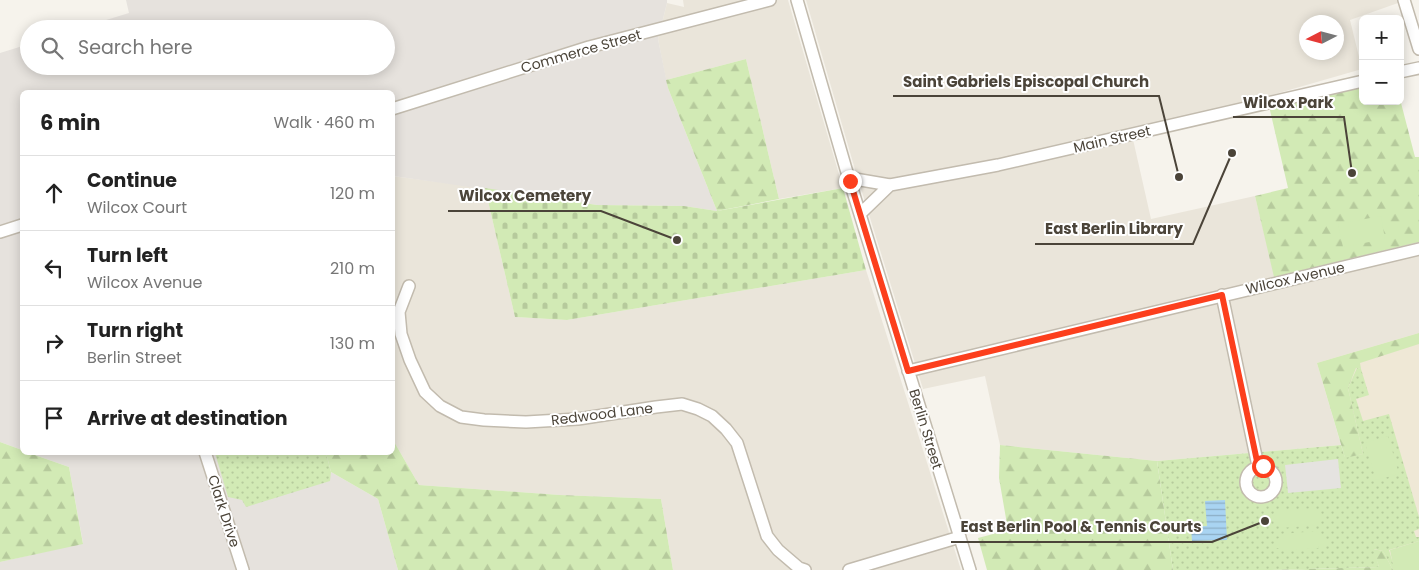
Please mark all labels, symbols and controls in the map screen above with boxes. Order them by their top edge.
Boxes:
north arrow [1299,15,1344,60]
map controls [1359,15,1404,105]
button: + [1359,15,1404,60]
search box [20,20,395,75]
street label: Commerce Street [518,24,644,78]
icon: search [38,34,66,62]
text: Search here [78,34,192,61]
button: − [1359,60,1404,105]
callout: Saint Gabriels Episcopal Church [893,66,1159,96]
text: Saint Gabriels Episcopal Church [903,71,1149,92]
callout: Wilcox Park [1233,87,1344,117]
text: Wilcox Park [1243,92,1334,113]
text: 6 min [40,108,100,137]
text: Walk · 460 m [273,111,375,134]
street label: Main Street [1071,120,1153,158]
text: Continue [87,167,177,194]
route end [839,170,862,193]
icon: ahead [40,179,68,207]
callout: Wilcox Cemetery [448,181,601,211]
text: 120 m [330,182,375,205]
text: Wilcox Cemetery [459,185,592,206]
text: Wilcox Court [87,196,187,219]
callout: East Berlin Library [1035,214,1193,244]
text: East Berlin Library [1045,218,1183,239]
text: Turn left [87,242,168,269]
icon: left [40,254,68,282]
text: 210 m [330,257,375,280]
street label: Wilcox Avenue [1244,257,1347,299]
text: Wilcox Avenue [87,271,202,294]
text: Turn right [87,317,183,344]
icon: right [40,329,68,357]
text: 130 m [330,332,375,355]
text: Berlin Street [87,346,182,369]
street label: Berlin Street [904,386,948,472]
street label: Redwood Lane [550,398,654,430]
icon: arrive [40,404,68,432]
text: Arrive at destination [87,405,288,432]
route start [1252,455,1275,478]
street label: Clark Drive [203,472,245,550]
callout: East Berlin Pool & Tennis Courts [951,512,1212,542]
text: East Berlin Pool & Tennis Courts [960,516,1202,537]

